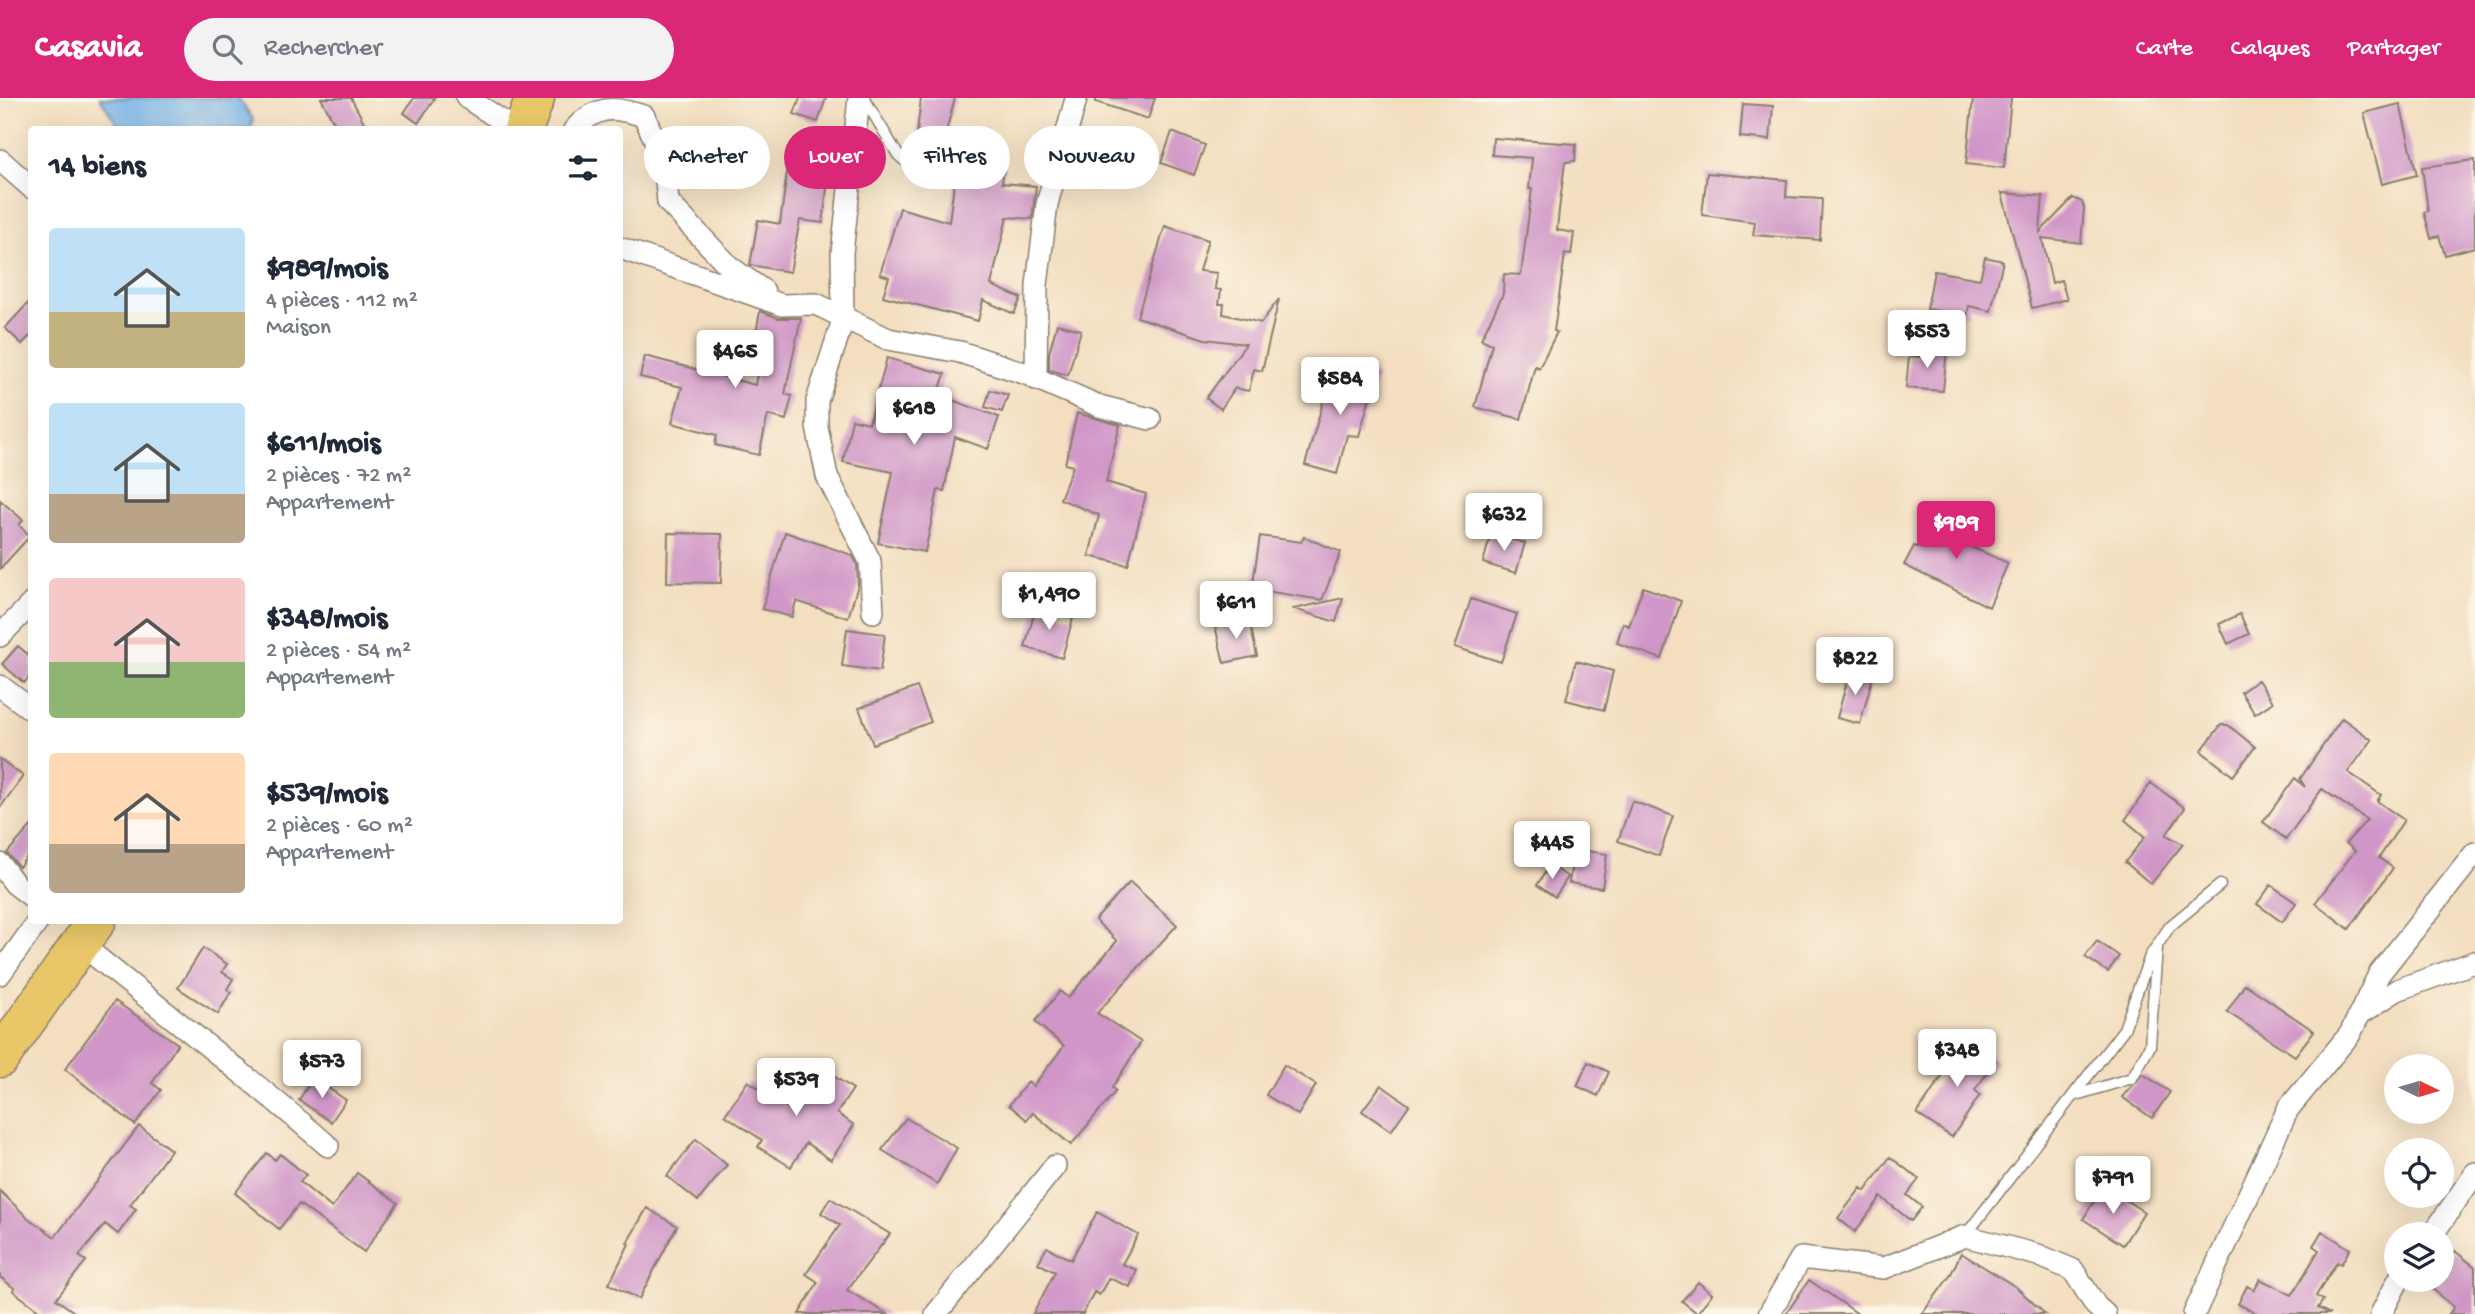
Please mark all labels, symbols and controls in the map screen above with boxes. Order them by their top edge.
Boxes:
search box [184,18,674,81]
text: Casavia [35,30,142,68]
icon: search [208,30,246,68]
text: Rechercher [264,34,382,65]
text: Carte [2136,35,2193,64]
text: Calques [2231,35,2309,64]
text: Partager [2347,35,2440,64]
chip: Acheter [644,126,770,189]
chip: Louer [784,126,886,189]
chip: Filtres [900,126,1010,189]
chip: Nouveau [1024,126,1159,189]
icon: filters [564,149,602,187]
text: 14 biens [49,151,146,186]
text: $989/mois [266,253,388,288]
icon: home [105,256,189,340]
text: 4 pièces · 112 m² [266,288,418,315]
pin: $553 [1886,310,1968,370]
text: Maison [266,315,331,342]
text: $553 [1904,319,1950,346]
pin: $465 [694,330,776,390]
text: $465 [713,339,757,366]
pin: $584 [1299,358,1381,417]
text: $584 [1317,366,1363,393]
pin: $618 [873,388,955,447]
text: $618 [892,396,936,423]
text: $611/mois [266,428,381,463]
icon: home [105,431,189,515]
text: 2 pièces · 72 m² [266,463,411,490]
text: Appartement [266,490,393,517]
pin: $632 [1463,494,1545,553]
text: $632 [1481,502,1527,529]
pin: $989 [1915,502,1997,561]
text: $989 [1933,510,1979,537]
pin: $1,490 [992,573,1106,632]
text: $1,490 [1018,581,1080,608]
pin: $611 [1195,582,1277,641]
text: $611 [1216,590,1256,617]
text: $348/mois [266,603,387,638]
icon: home [105,606,189,690]
text: 2 pièces · 54 m² [266,638,411,665]
pin: $822 [1814,638,1896,697]
text: $822 [1832,646,1878,673]
text: Appartement [266,665,393,692]
text: $539/mois [266,778,387,813]
icon: home [105,781,189,865]
text: 2 pièces · 60 m² [266,813,413,840]
pin: $445 [1511,822,1593,881]
text: $445 [1530,830,1574,857]
text: Appartement [266,840,393,867]
pin: $348 [1916,1030,1998,1089]
text: $348 [1934,1038,1980,1065]
pin: $573 [281,1040,363,1100]
text: $573 [299,1049,345,1076]
north arrow [2384,1054,2454,1124]
map controls [2384,1054,2454,1292]
pin: $539 [755,1058,837,1118]
text: $539 [773,1067,819,1094]
button: locate [2384,1138,2454,1208]
pin: $791 [2072,1156,2154,1216]
text: $791 [2091,1165,2135,1192]
button: layers [2384,1222,2454,1292]

